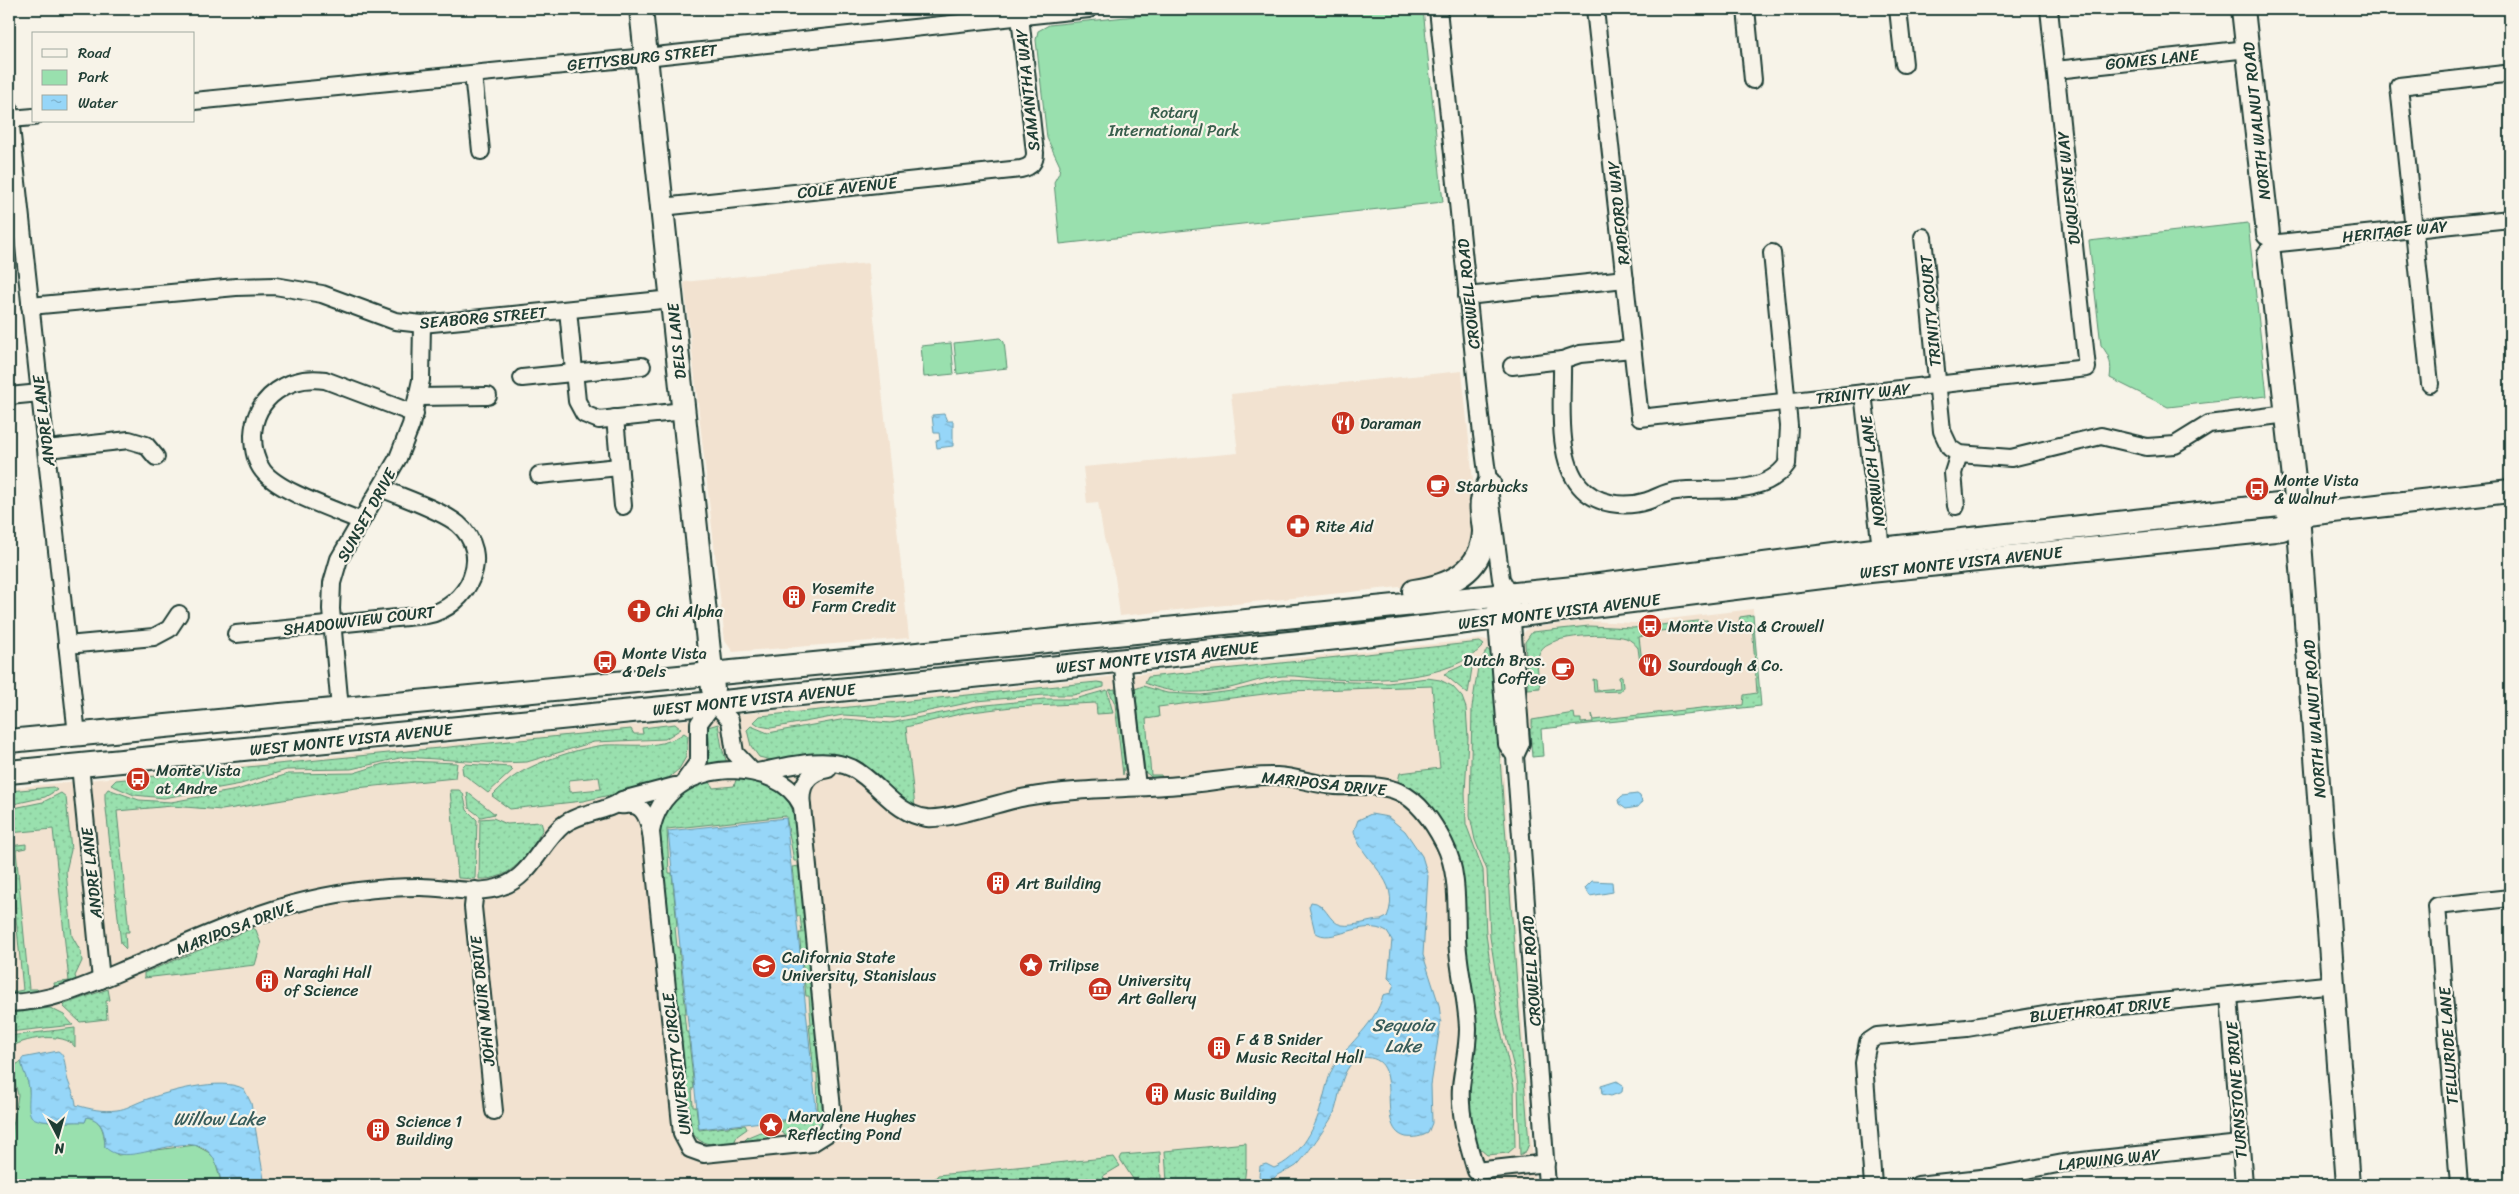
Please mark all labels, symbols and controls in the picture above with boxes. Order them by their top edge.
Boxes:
street label: SAMANTHA WAY [1007,26,1048,153]
legend [32,32,195,122]
street label: GETTYSBURG STREET [566,35,719,80]
text: Road [78,40,111,66]
street label: GOMES LANE [2104,40,2201,79]
street label: NORTH WALNUT ROAD [2234,40,2279,201]
text: Park [78,64,109,90]
text: Water [78,90,118,116]
park label: Rotary International Park [1107,98,1240,145]
street label: DUQUESNE WAY [2048,129,2089,246]
street label: RADFORD WAY [1599,158,1638,266]
street label: COLE AVENUE [796,168,899,207]
street label: HERITAGE WAY [2341,212,2449,251]
street label: CROWELL ROAD [1448,237,1489,350]
street label: TRINITY COURT [1911,253,1950,368]
street label: SEABORG STREET [418,297,549,338]
street label: DELS LANE [658,300,695,380]
street label: ANDRE LANE [23,373,64,469]
street label: TRINITY WAY [1814,374,1913,413]
place label: Daraman [1360,409,1422,438]
restaurant icon: Daraman [1330,410,1356,436]
street label: NORWICH LANE [1851,412,1894,528]
street label: SUNSET DRIVE [329,462,405,568]
place label: Monte Vista & Walnut [2274,466,2359,513]
place label: Starbucks [1456,472,1528,501]
cafe icon: Starbucks [1425,473,1451,499]
bus stop icon: Monte Vista & Walnut [2244,476,2270,502]
place label: Rite Aid [1316,512,1374,541]
pharmacy icon: Rite Aid [1285,513,1311,539]
street label: WEST MONTE VISTA AVENUE [1858,537,2065,588]
place label: Yosemite Farm Credit [812,574,896,621]
building icon: Yosemite Farm Credit [781,584,807,610]
street label: WEST MONTE VISTA AVENUE [1456,585,1663,638]
street label: SHADOWVIEW COURT [282,597,438,644]
place label: Chi Alpha [656,597,724,626]
church icon: Chi Alpha [626,598,652,624]
place label: Monte Vista & Crowell [1668,612,1824,641]
bus stop icon: Monte Vista & Crowell [1637,613,1663,639]
street label: WEST MONTE VISTA AVENUE [1054,632,1261,683]
street label: NORTH WALNUT ROAD [2294,638,2334,799]
place label: Monte Vista & Dels [622,639,707,686]
place label: Dutch Bros. Coffee [1463,646,1546,693]
bus stop icon: Monte Vista & Dels [592,649,618,675]
place label: Sourdough & Co. [1668,651,1784,680]
restaurant icon: Sourdough & Co. [1637,652,1663,678]
cafe icon: Dutch Bros. Coffee [1550,656,1576,682]
street label: WEST MONTE VISTA AVENUE [651,674,858,725]
street label: WEST MONTE VISTA AVENUE [248,714,455,765]
place label: Monte Vista at Andre [156,756,241,803]
street label: MARIPOSA DRIVE [1260,763,1389,805]
bus stop icon: Monte Vista at Andre [125,766,151,792]
street label: ANDRE LANE [72,825,111,921]
place label: Art Building [1015,869,1101,898]
building icon: Art Building [985,870,1011,896]
street label: MARIPOSA DRIVE [172,891,300,963]
street label: CROWELL ROAD [1513,914,1550,1027]
street label: JOHN MUIR DRIVE [461,933,504,1069]
place label: California State University, Stanislaus [782,943,937,990]
place label: Trilipse [1048,951,1099,980]
place icon: Trilipse [1018,952,1044,978]
school or university icon: California State University, Stanislaus [751,953,777,979]
place label: Naraghi Hall of Science [284,958,372,1005]
place label: University Art Gallery [1117,966,1197,1013]
building icon: Naraghi Hall of Science [254,968,280,994]
museum icon: University Art Gallery [1087,976,1113,1002]
street label: TELLURIDE LANE [2430,985,2467,1106]
street label: BLUETHROAT DRIVE [2028,988,2173,1031]
street label: UNIVERSITY CIRCLE [653,990,700,1137]
water label: Sequoia Lake [1372,1009,1436,1062]
street label: TURNSTONE DRIVE [2217,1019,2256,1160]
place label: F & B Snider Music Recital Hall [1236,1025,1364,1072]
building icon: F & B Snider Music Recital Hall [1206,1035,1232,1061]
place label: Music Building [1174,1080,1277,1109]
building icon: Music Building [1144,1081,1170,1107]
place label: Marvalene Hughes Reflecting Pond [788,1102,916,1149]
water label: Willow Lake [173,1103,267,1135]
place label: Science 1 Building [396,1107,462,1154]
north arrow [32,1112,82,1162]
place icon: Marvalene Hughes Reflecting Pond [758,1112,784,1138]
building icon: Science 1 Building [365,1117,391,1143]
text: N [53,1135,66,1161]
street label: LAPWING WAY [2057,1140,2163,1179]

